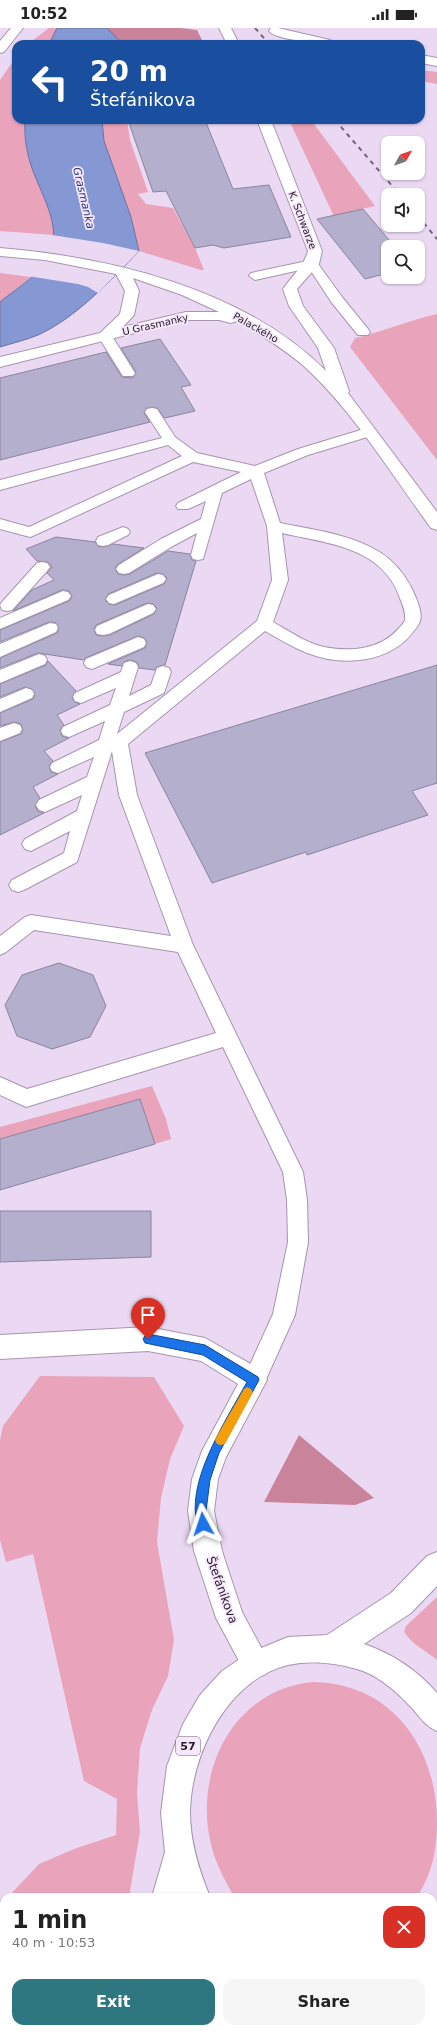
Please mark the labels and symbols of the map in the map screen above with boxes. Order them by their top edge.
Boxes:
north arrow [381,136,425,180]
water label: Grasmanka [70,166,97,231]
street label: K. Schwarze [286,190,319,251]
street label: Palackého [231,310,280,345]
street label: U Grasmanky [121,312,189,337]
pin [131,1298,165,1339]
position arrow [182,1503,224,1545]
street label: Štefánikova [203,1554,242,1626]
road number: 57 [176,1737,200,1755]

